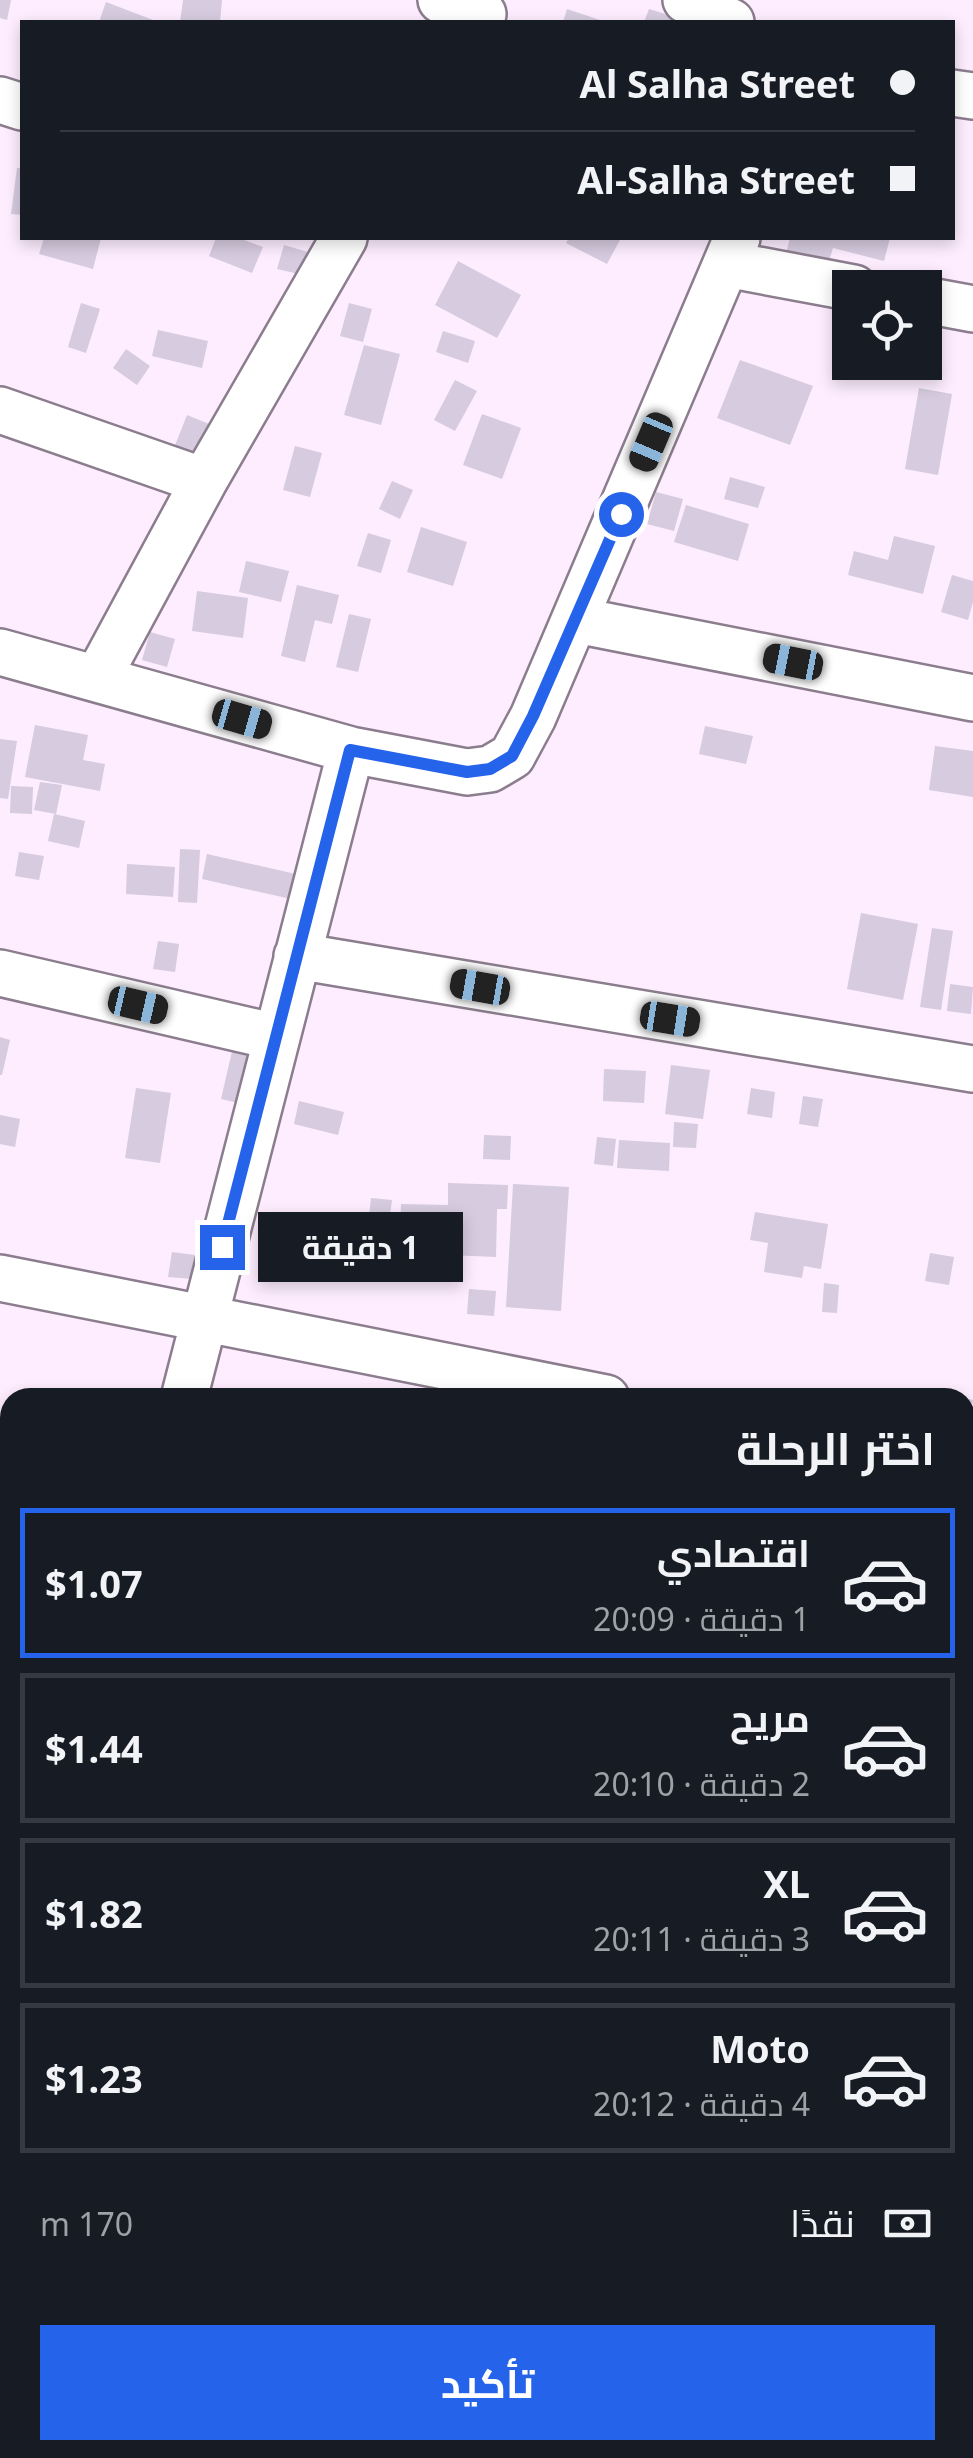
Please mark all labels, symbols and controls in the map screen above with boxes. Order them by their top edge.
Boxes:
text: Al Salha Street [580,57,855,109]
text: Al-Salha Street [577,153,855,205]
map controls [832,270,942,380]
button: locate [832,270,942,380]
car [625,409,677,475]
route start [599,492,644,537]
car [761,642,825,682]
car [209,696,275,742]
car [448,967,512,1007]
car [105,984,171,1026]
car [638,999,702,1039]
callout: 1 دقيقة [257,1212,462,1282]
route end [200,1225,245,1270]
text: 1 دقيقة [302,1225,419,1268]
text: اختر الرحلة [736,1417,935,1478]
text: اقتصادي [657,1526,810,1578]
icon: car [840,1538,930,1628]
text: $1.07 [45,1557,143,1609]
text: 1 دقيقة · 20:09 [593,1597,810,1640]
text: مريح [730,1691,810,1743]
icon: car [840,1703,930,1793]
text: $1.44 [45,1722,143,1774]
text: 2 دقيقة · 20:10 [593,1762,810,1805]
text: XL [763,1857,810,1909]
icon: car [840,1868,930,1958]
text: $1.82 [45,1887,143,1939]
text: 3 دقيقة · 20:11 [593,1917,810,1960]
text: Moto [710,2022,810,2074]
icon: car [840,2033,930,2123]
text: $1.23 [45,2052,143,2104]
text: 4 دقيقة · 20:12 [593,2082,810,2125]
text: نقدًا [790,2196,855,2248]
icon: cash [880,2196,935,2251]
text: 170 m [40,2202,133,2245]
button: تأكيد [40,2325,935,2440]

